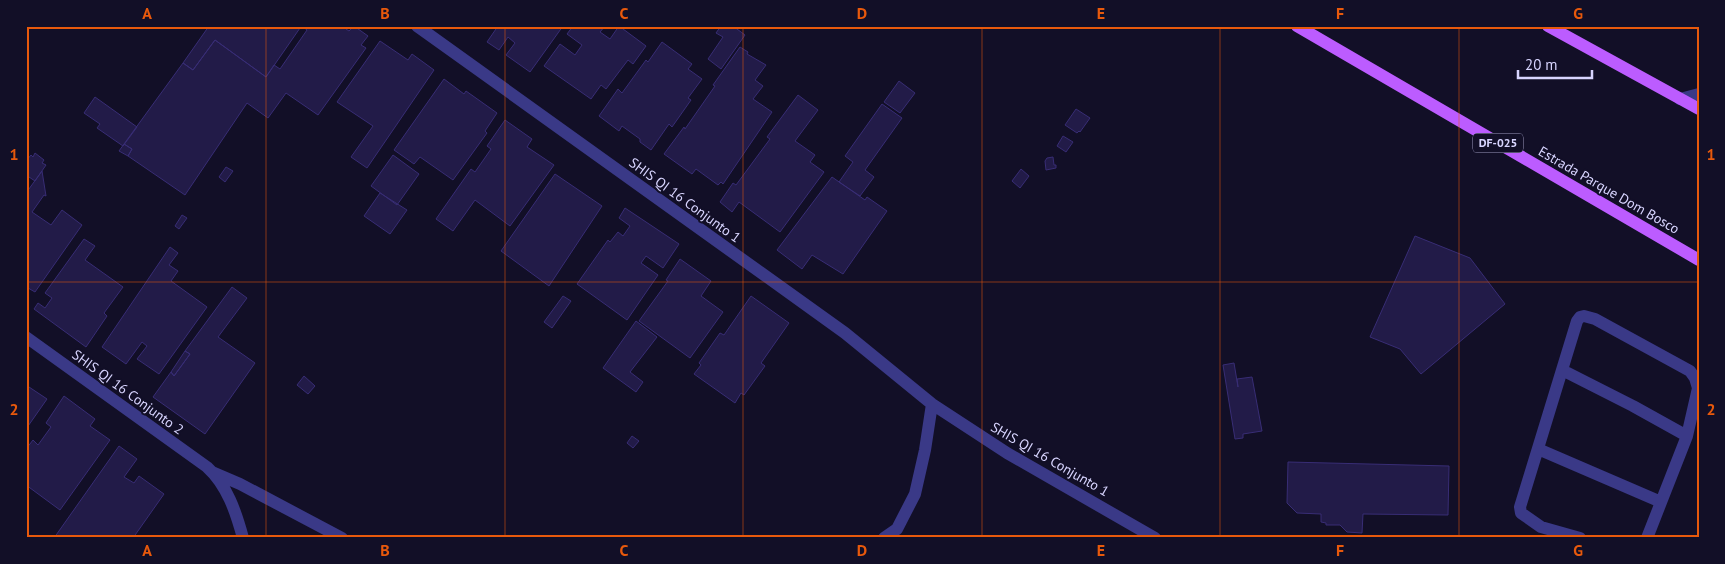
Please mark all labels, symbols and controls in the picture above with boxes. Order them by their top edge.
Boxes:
text: A [142,3,152,23]
text: B [380,3,390,23]
text: C [620,3,629,23]
text: D [857,3,867,23]
text: E [1097,3,1105,23]
text: F [1336,3,1344,23]
text: G [1573,3,1583,23]
scale bar [1518,48,1591,80]
text: 20 m [1525,55,1558,74]
road number: DF-025 [1473,134,1523,152]
street label: Estrada Parque Dom Bosco [1535,142,1683,238]
text: 1 [9,144,19,164]
text: 1 [1706,144,1716,164]
street label: SHIS QI 16 Conjunto 1 [626,153,744,247]
street label: SHIS QI 16 Conjunto 2 [69,345,187,439]
text: 2 [9,399,19,419]
text: 2 [1706,399,1716,419]
street label: SHIS QI 16 Conjunto 1 [988,418,1112,500]
text: A [142,540,152,560]
text: B [380,540,390,560]
text: C [620,540,629,560]
text: D [857,540,867,560]
text: E [1097,540,1105,560]
text: F [1336,540,1344,560]
text: G [1573,540,1583,560]

